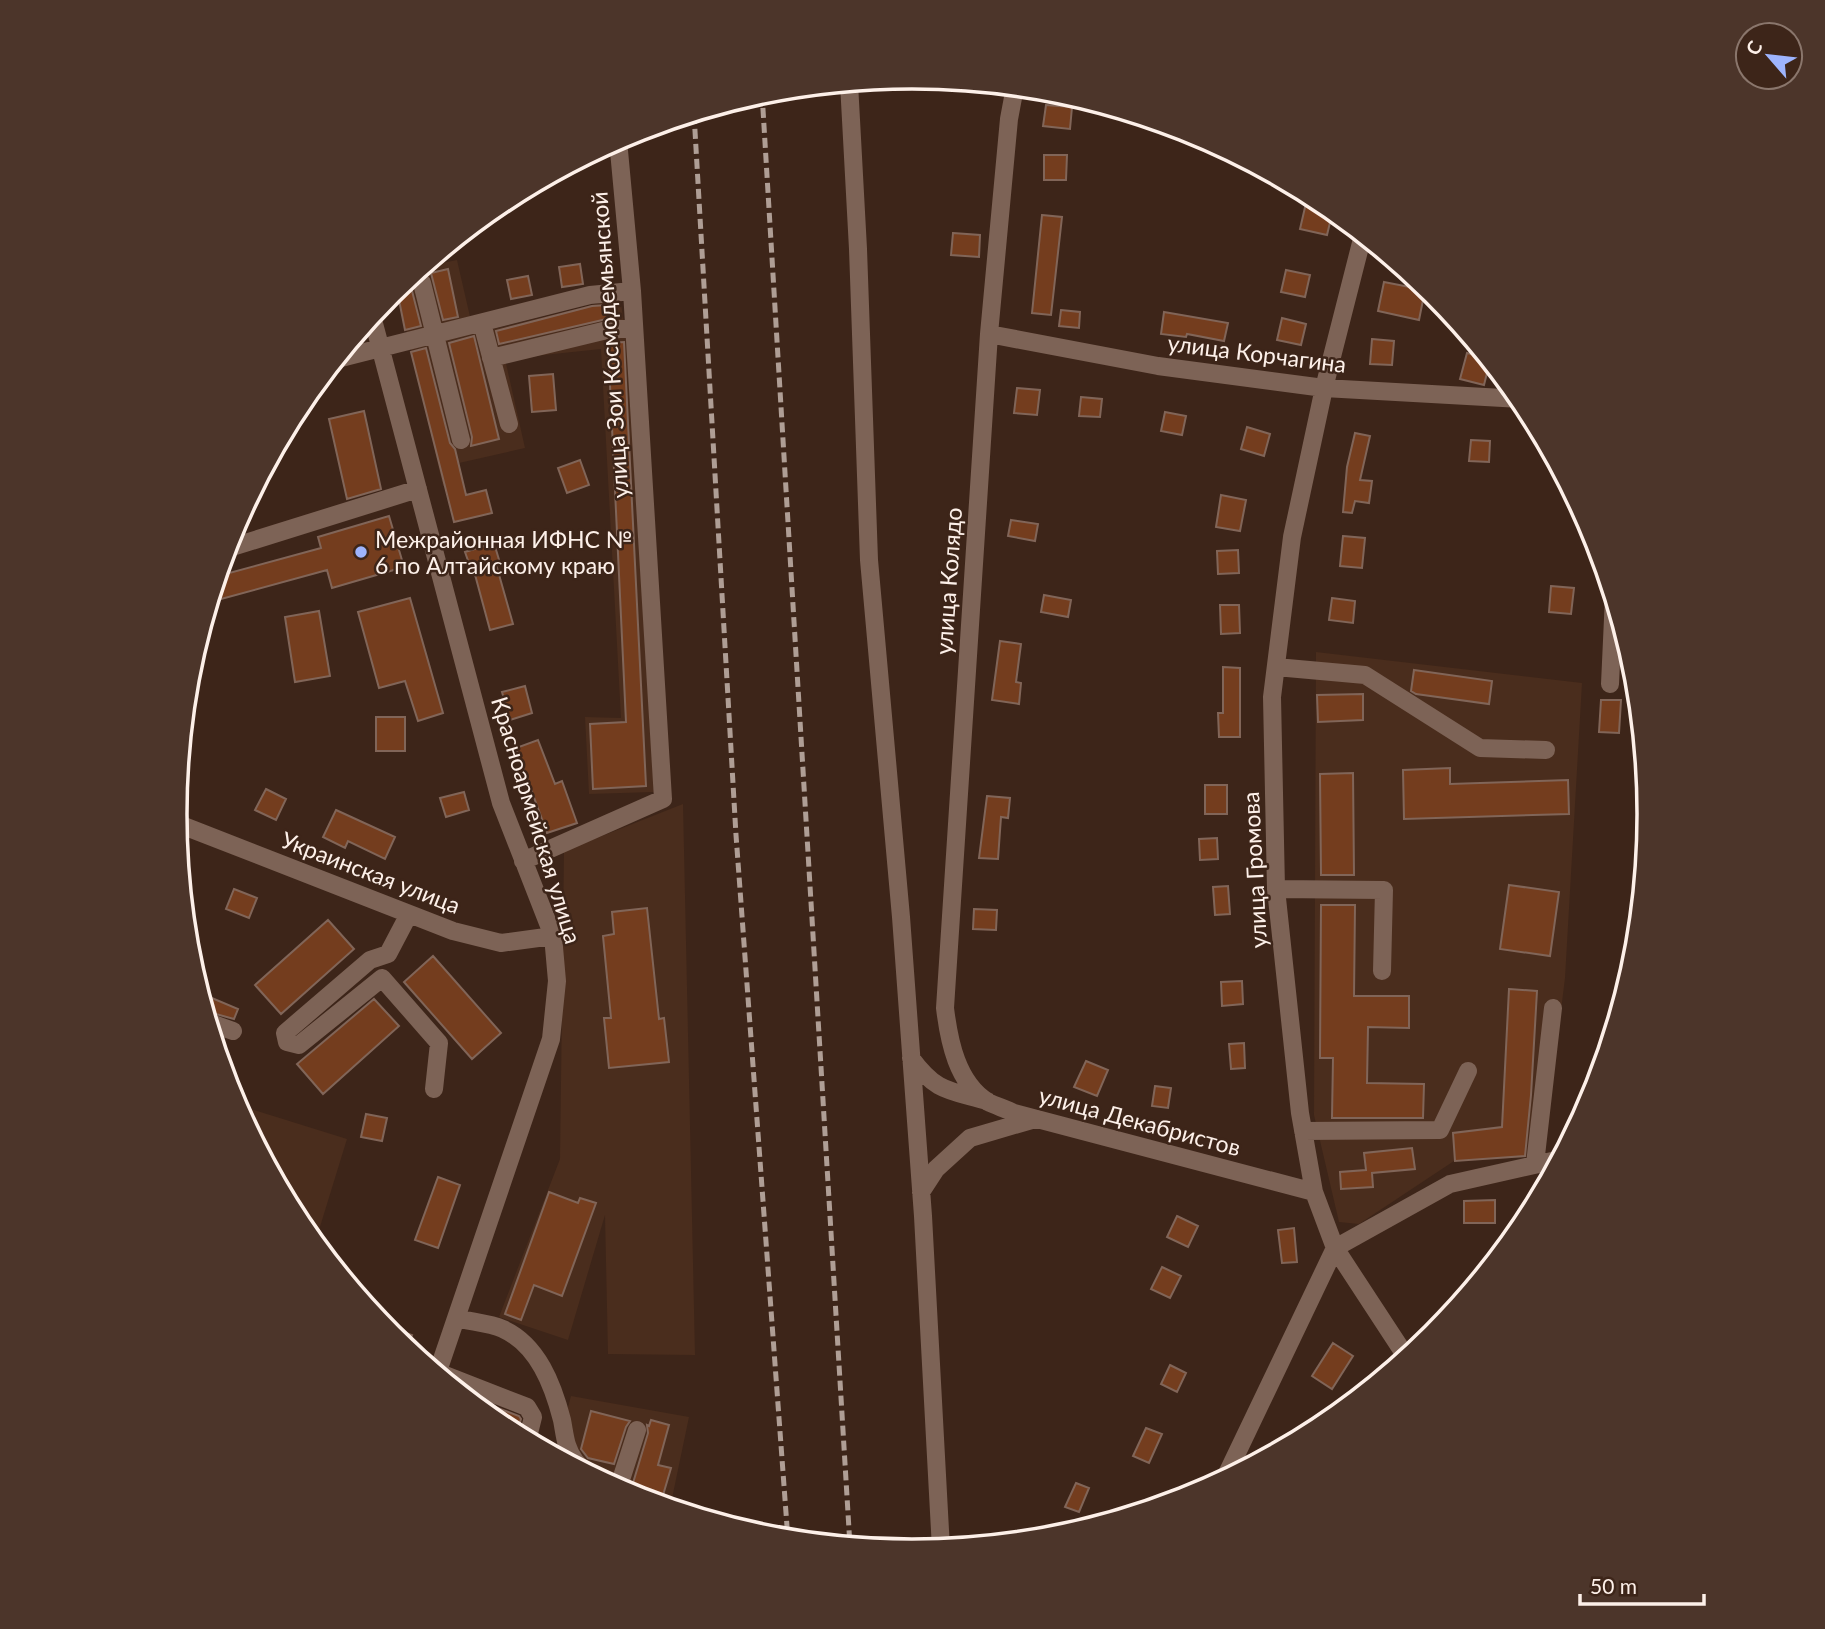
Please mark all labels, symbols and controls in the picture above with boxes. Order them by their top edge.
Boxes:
north arrow [1734,21,1804,91]
text: С [1740,36,1767,59]
street label: улица Зои Космодемьянской [584,191,634,499]
street label: улица Корчагина [1166,328,1348,378]
street label: улица Колядо [929,506,967,656]
place label: Межрайонная ИФНС № 6 по Алтайскому краю [375,525,632,579]
marker: Межрайонная ИФНС № 6 по Алтайскому краю [353,544,369,560]
street label: Красноармейская улица [486,693,588,947]
street label: улица Громова [1236,791,1272,949]
street label: Украинская улица [277,825,465,919]
street label: улица Декабристов [1036,1081,1244,1161]
scale bar [1580,1562,1704,1606]
text: 50 m [1590,1573,1637,1598]

